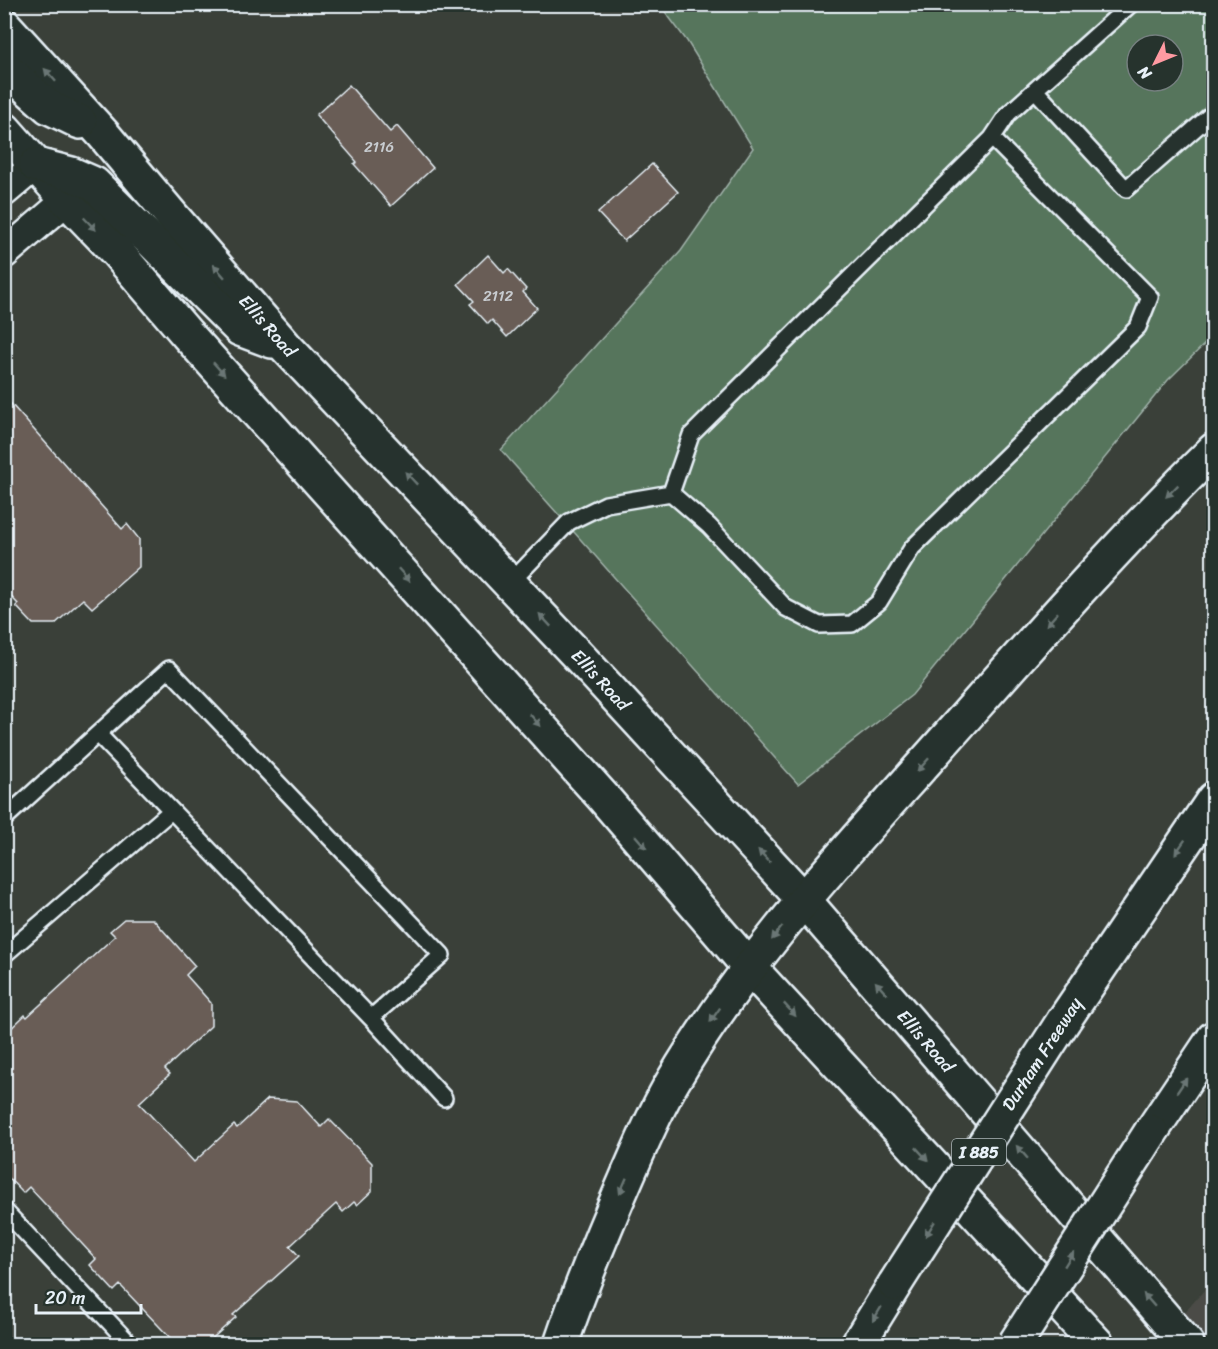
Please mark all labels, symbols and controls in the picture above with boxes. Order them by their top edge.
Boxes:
north arrow [1125,33,1185,93]
text: N [1129,58,1159,88]
one-way arrow [43,68,57,83]
house number: 2116 [364,134,394,160]
one-way arrow [83,216,97,231]
one-way arrow [213,264,226,279]
house number: 2112 [483,283,513,309]
street label: Ellis Road [231,287,305,366]
one-way arrow [212,362,226,377]
one-way arrow [404,471,418,486]
one-way arrow [1165,484,1179,498]
one-way arrow [397,567,410,582]
one-way arrow [1045,612,1059,627]
one-way arrow [539,613,552,628]
street label: Ellis Road [563,641,639,720]
one-way arrow [528,712,541,727]
one-way arrow [917,757,930,772]
one-way arrow [634,834,647,849]
one-way arrow [1174,838,1186,854]
one-way arrow [758,849,771,864]
one-way arrow [771,926,783,941]
one-way arrow [875,981,888,996]
street label: Durham Freeway [993,990,1091,1117]
street label: Ellis Road [889,1002,963,1081]
one-way arrow [783,1003,797,1018]
one-way arrow [710,1007,721,1023]
one-way arrow [1176,1077,1187,1093]
road number: I 885 [952,1139,1006,1165]
one-way arrow [1015,1144,1028,1160]
one-way arrow [915,1146,928,1161]
one-way arrow [618,1178,628,1196]
one-way arrow [925,1220,936,1237]
one-way arrow [1063,1251,1074,1268]
scale bar [36,1277,141,1315]
text: 20 m [45,1282,85,1314]
one-way arrow [1143,1293,1156,1308]
one-way arrow [871,1306,882,1322]

